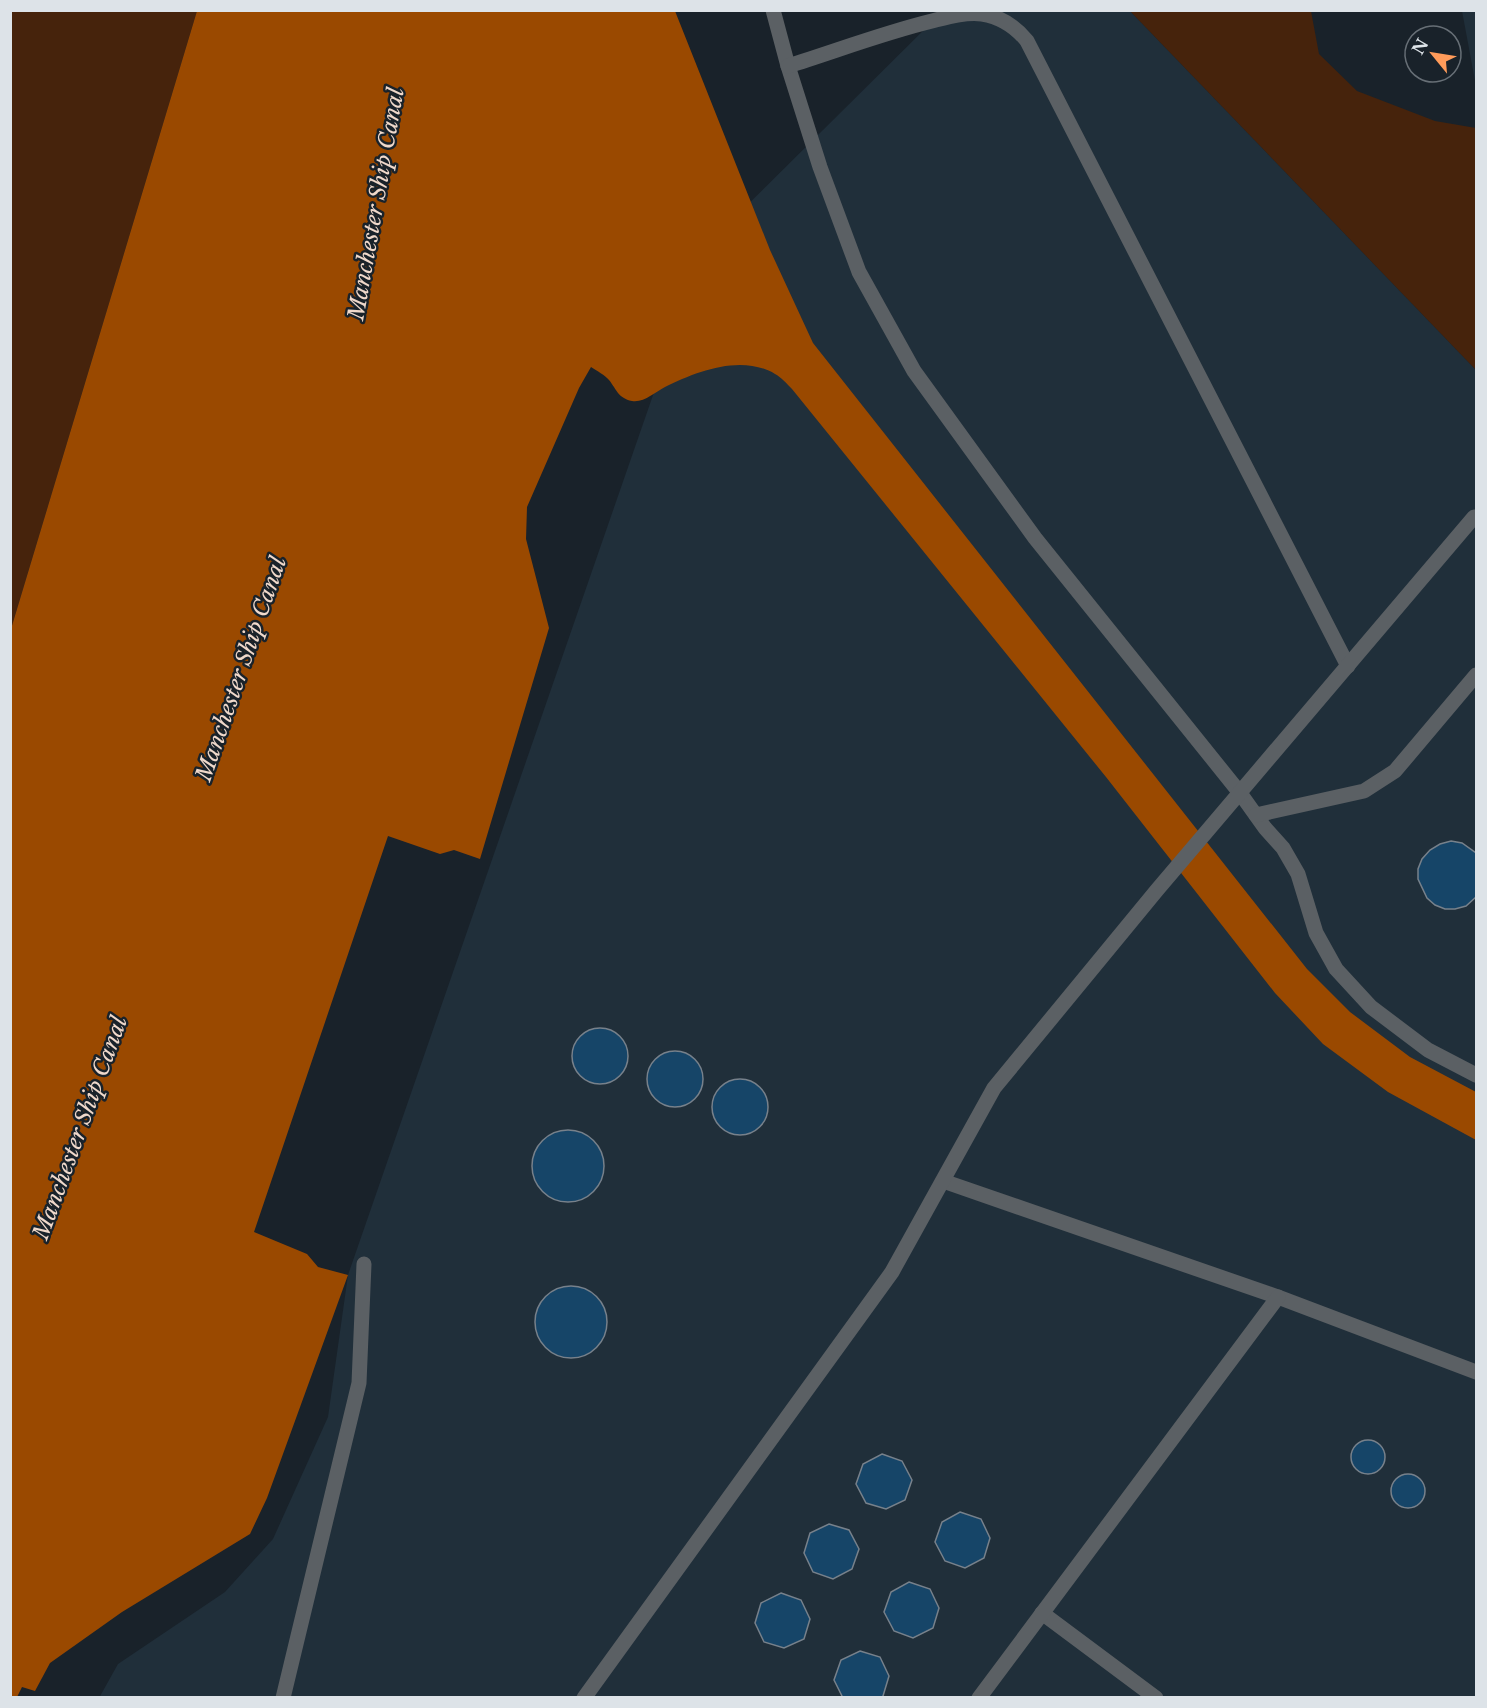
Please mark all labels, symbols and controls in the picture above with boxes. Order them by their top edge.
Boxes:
north arrow [1403,24,1463,84]
text: N [1408,35,1432,58]
water label: Manchester Ship Canal [342,86,410,323]
water label: Manchester Ship Canal [190,553,292,786]
water label: Manchester Ship Canal [27,1013,133,1244]

